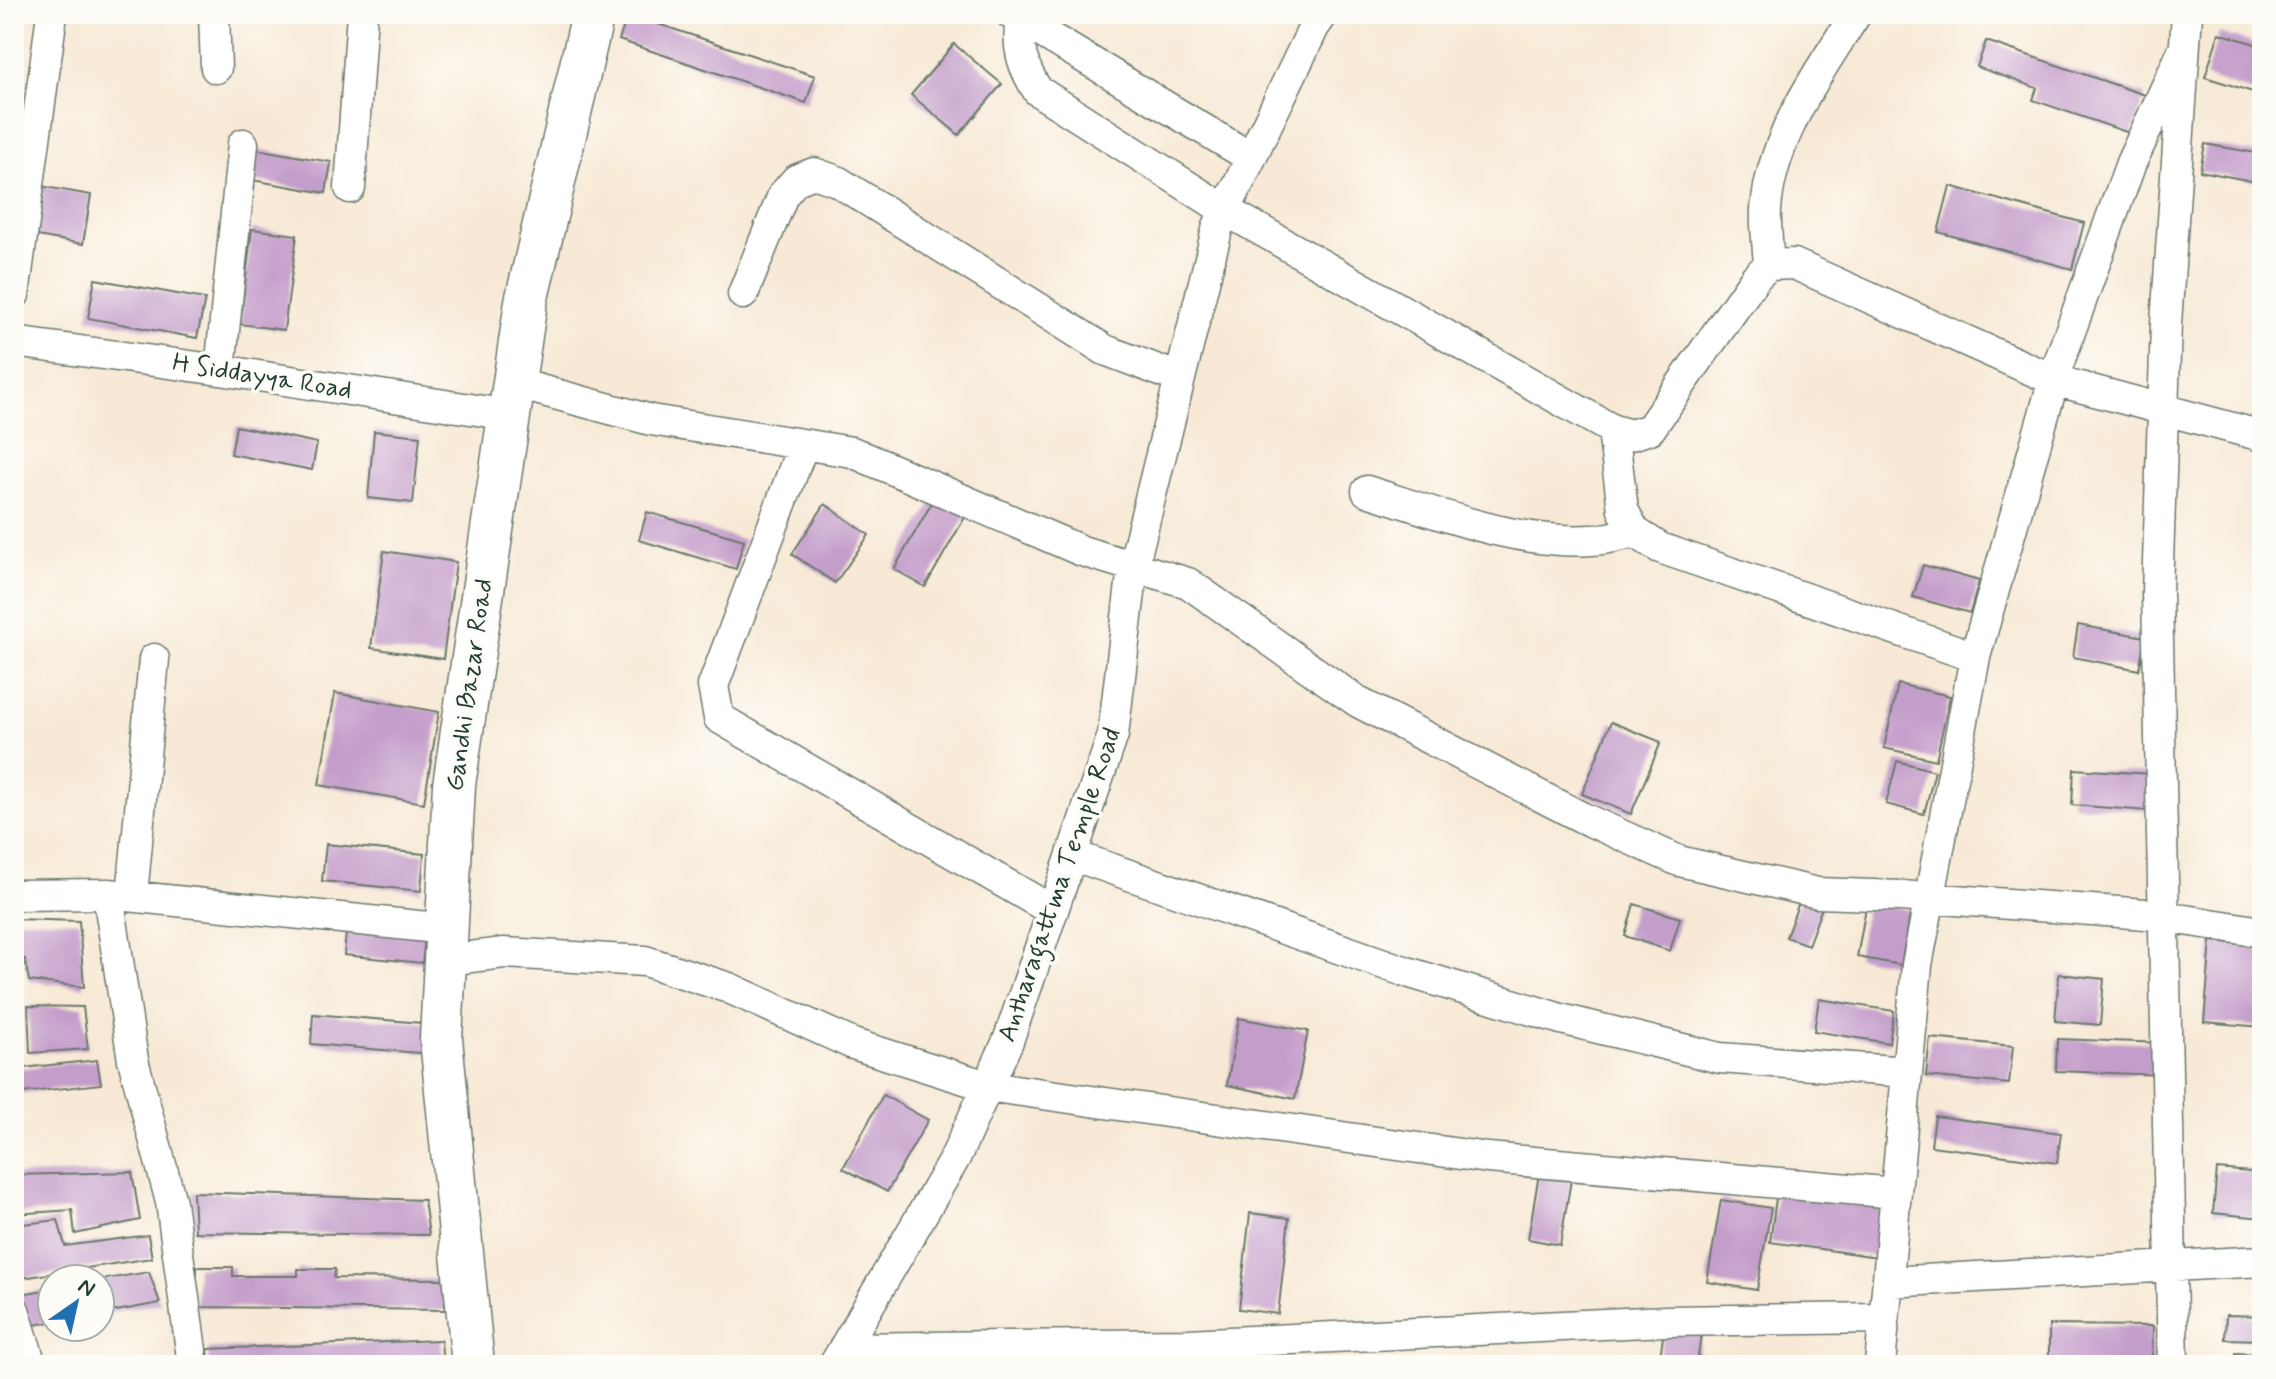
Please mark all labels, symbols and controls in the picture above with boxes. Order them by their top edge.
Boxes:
street label: H Siddayya Road [170,346,354,408]
street label: Gandhi Bazar Road [438,577,502,793]
street label: Antharagattma Temple Road [990,723,1133,1047]
north arrow [36,1263,116,1343]
text: N [72,1272,100,1304]

